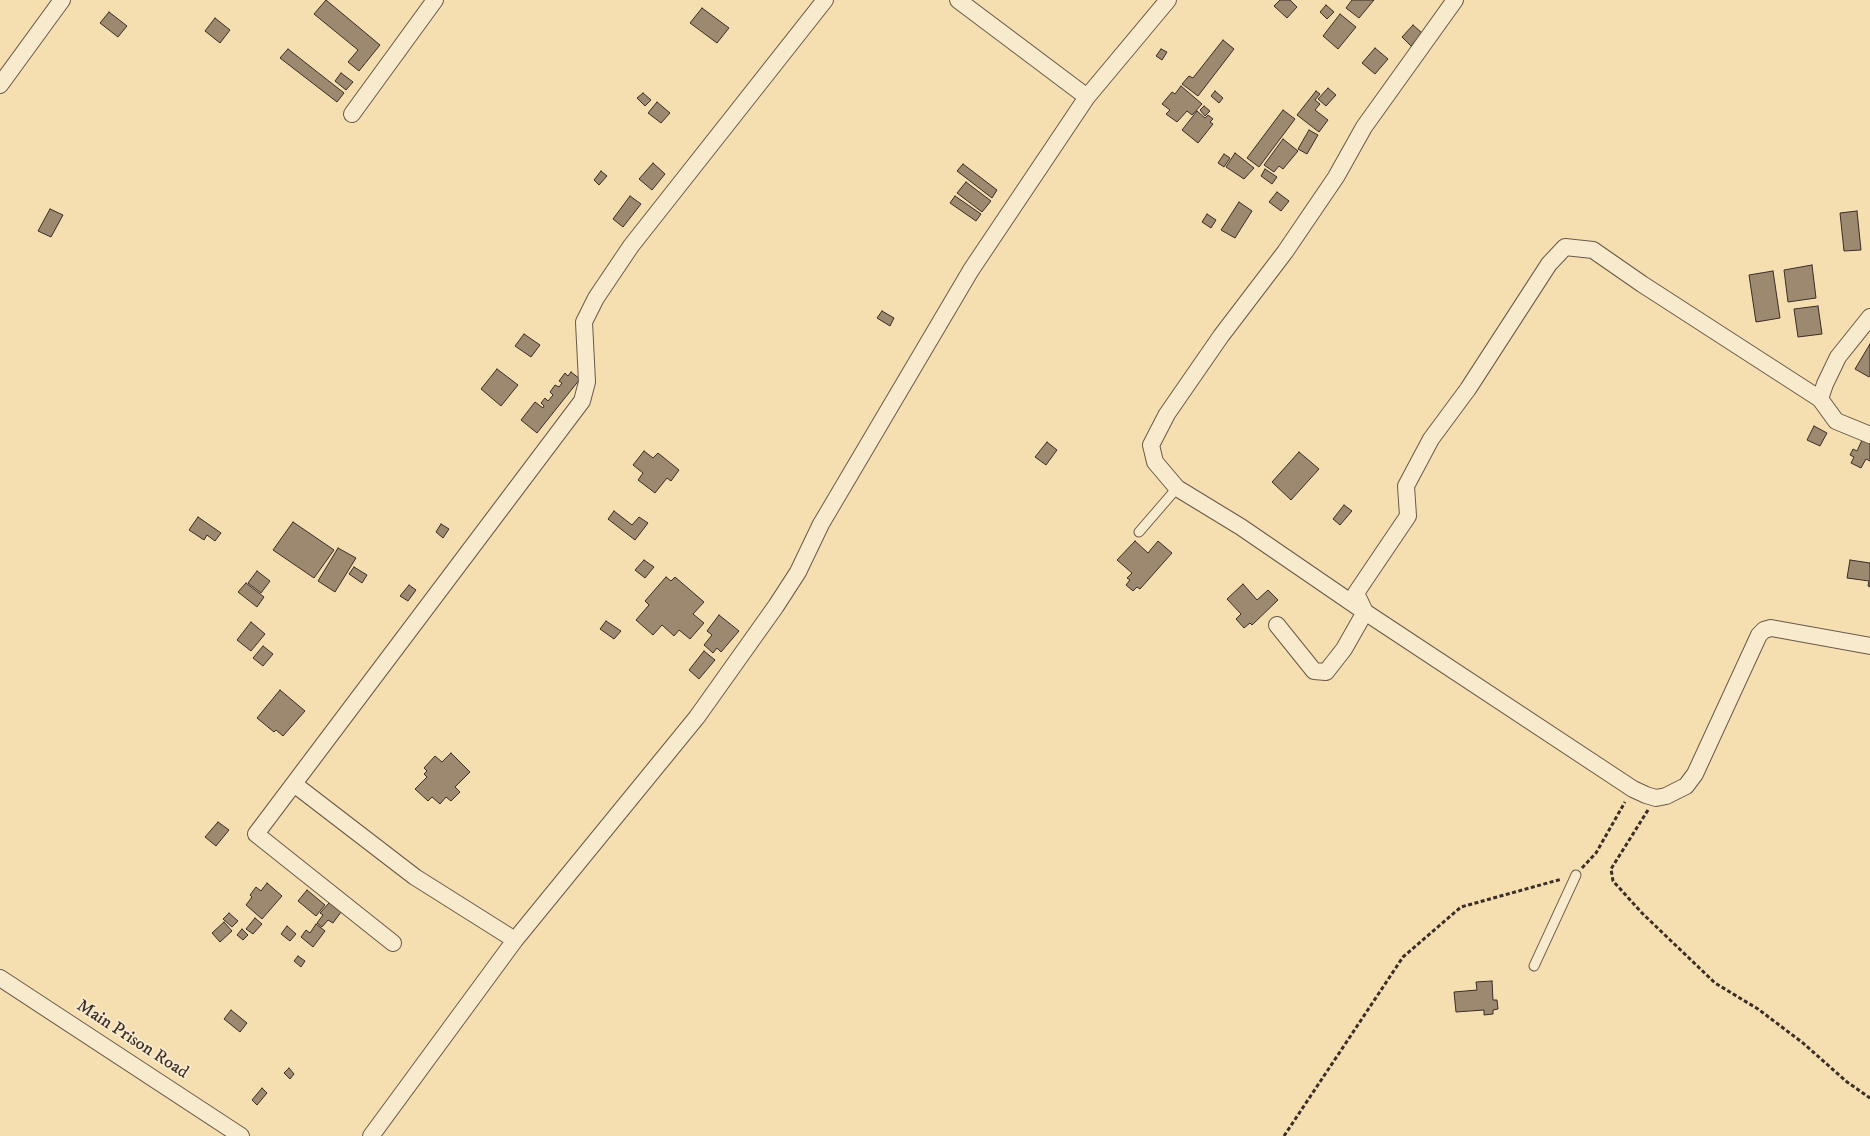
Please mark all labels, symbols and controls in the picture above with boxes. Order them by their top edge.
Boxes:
street label: Main Prison Road [72,996,192,1084]

